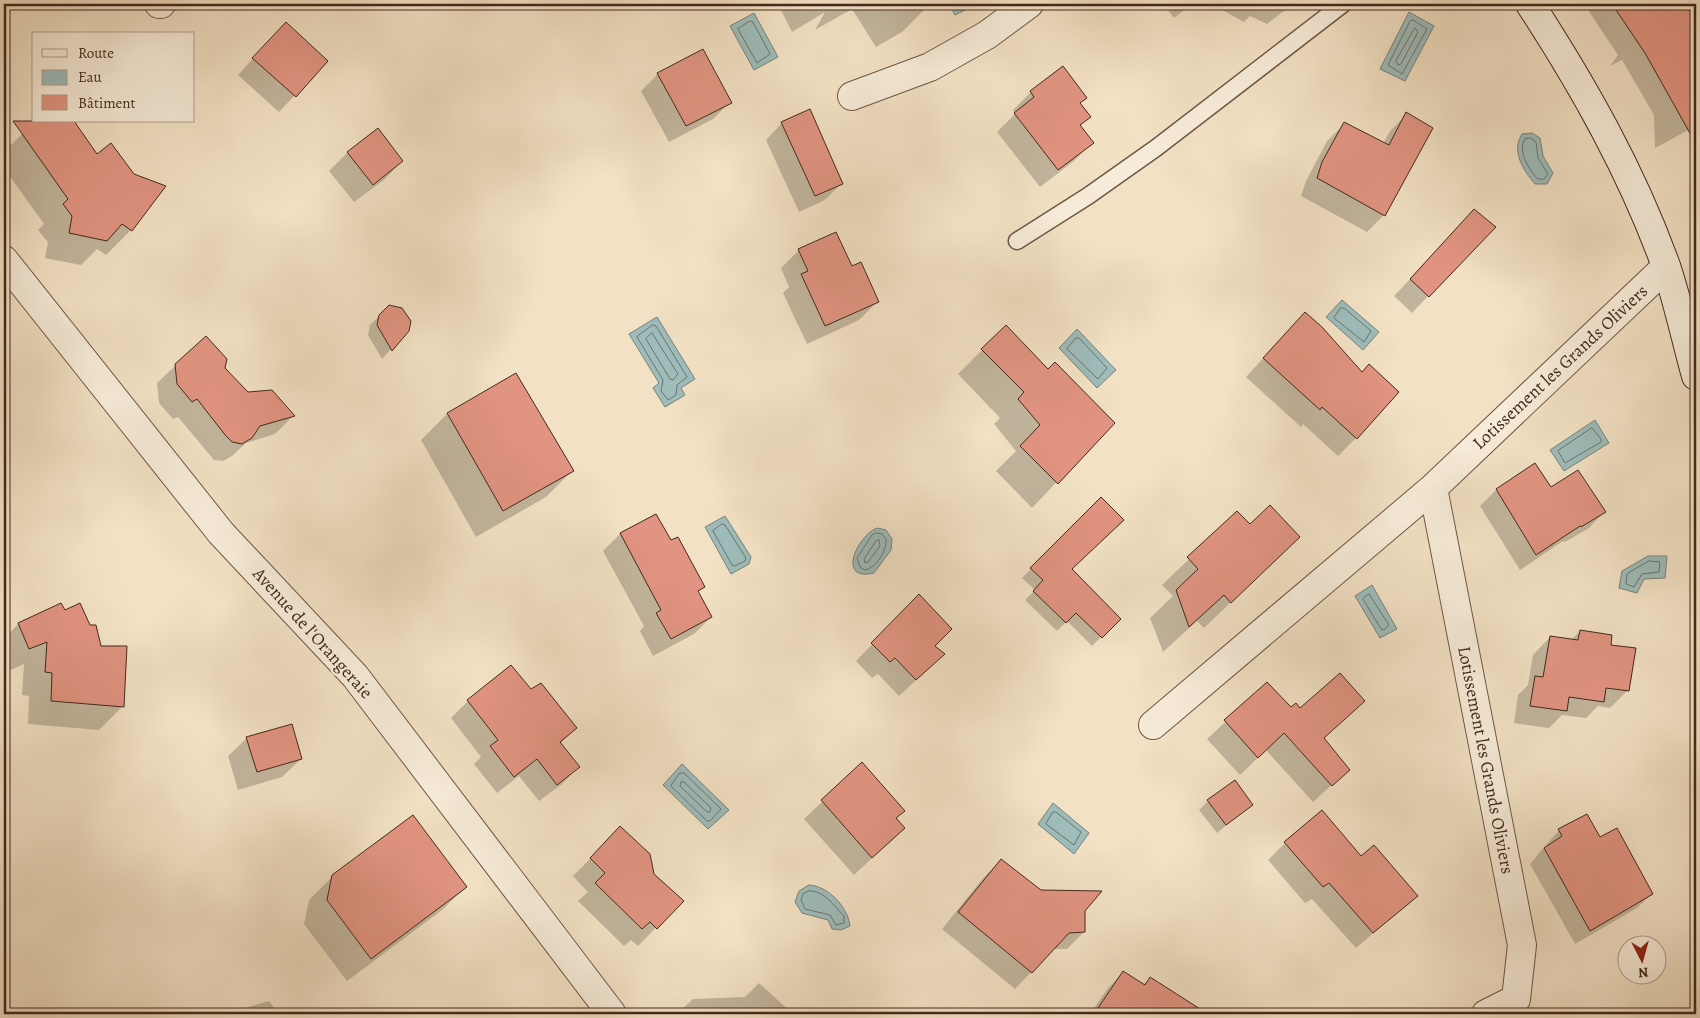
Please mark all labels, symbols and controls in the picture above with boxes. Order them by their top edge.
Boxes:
legend [32,32,195,122]
text: Route [78,43,114,63]
text: Eau [78,67,103,87]
text: Bâtiment [78,93,136,113]
street label: Lotissement les Grands Oliviers [1467,279,1653,455]
street label: Avenue de l'Orangeraie [247,562,378,704]
street label: Lotissement les Grands Oliviers [1452,644,1520,876]
north arrow [1618,936,1668,986]
text: N [1637,962,1649,982]

